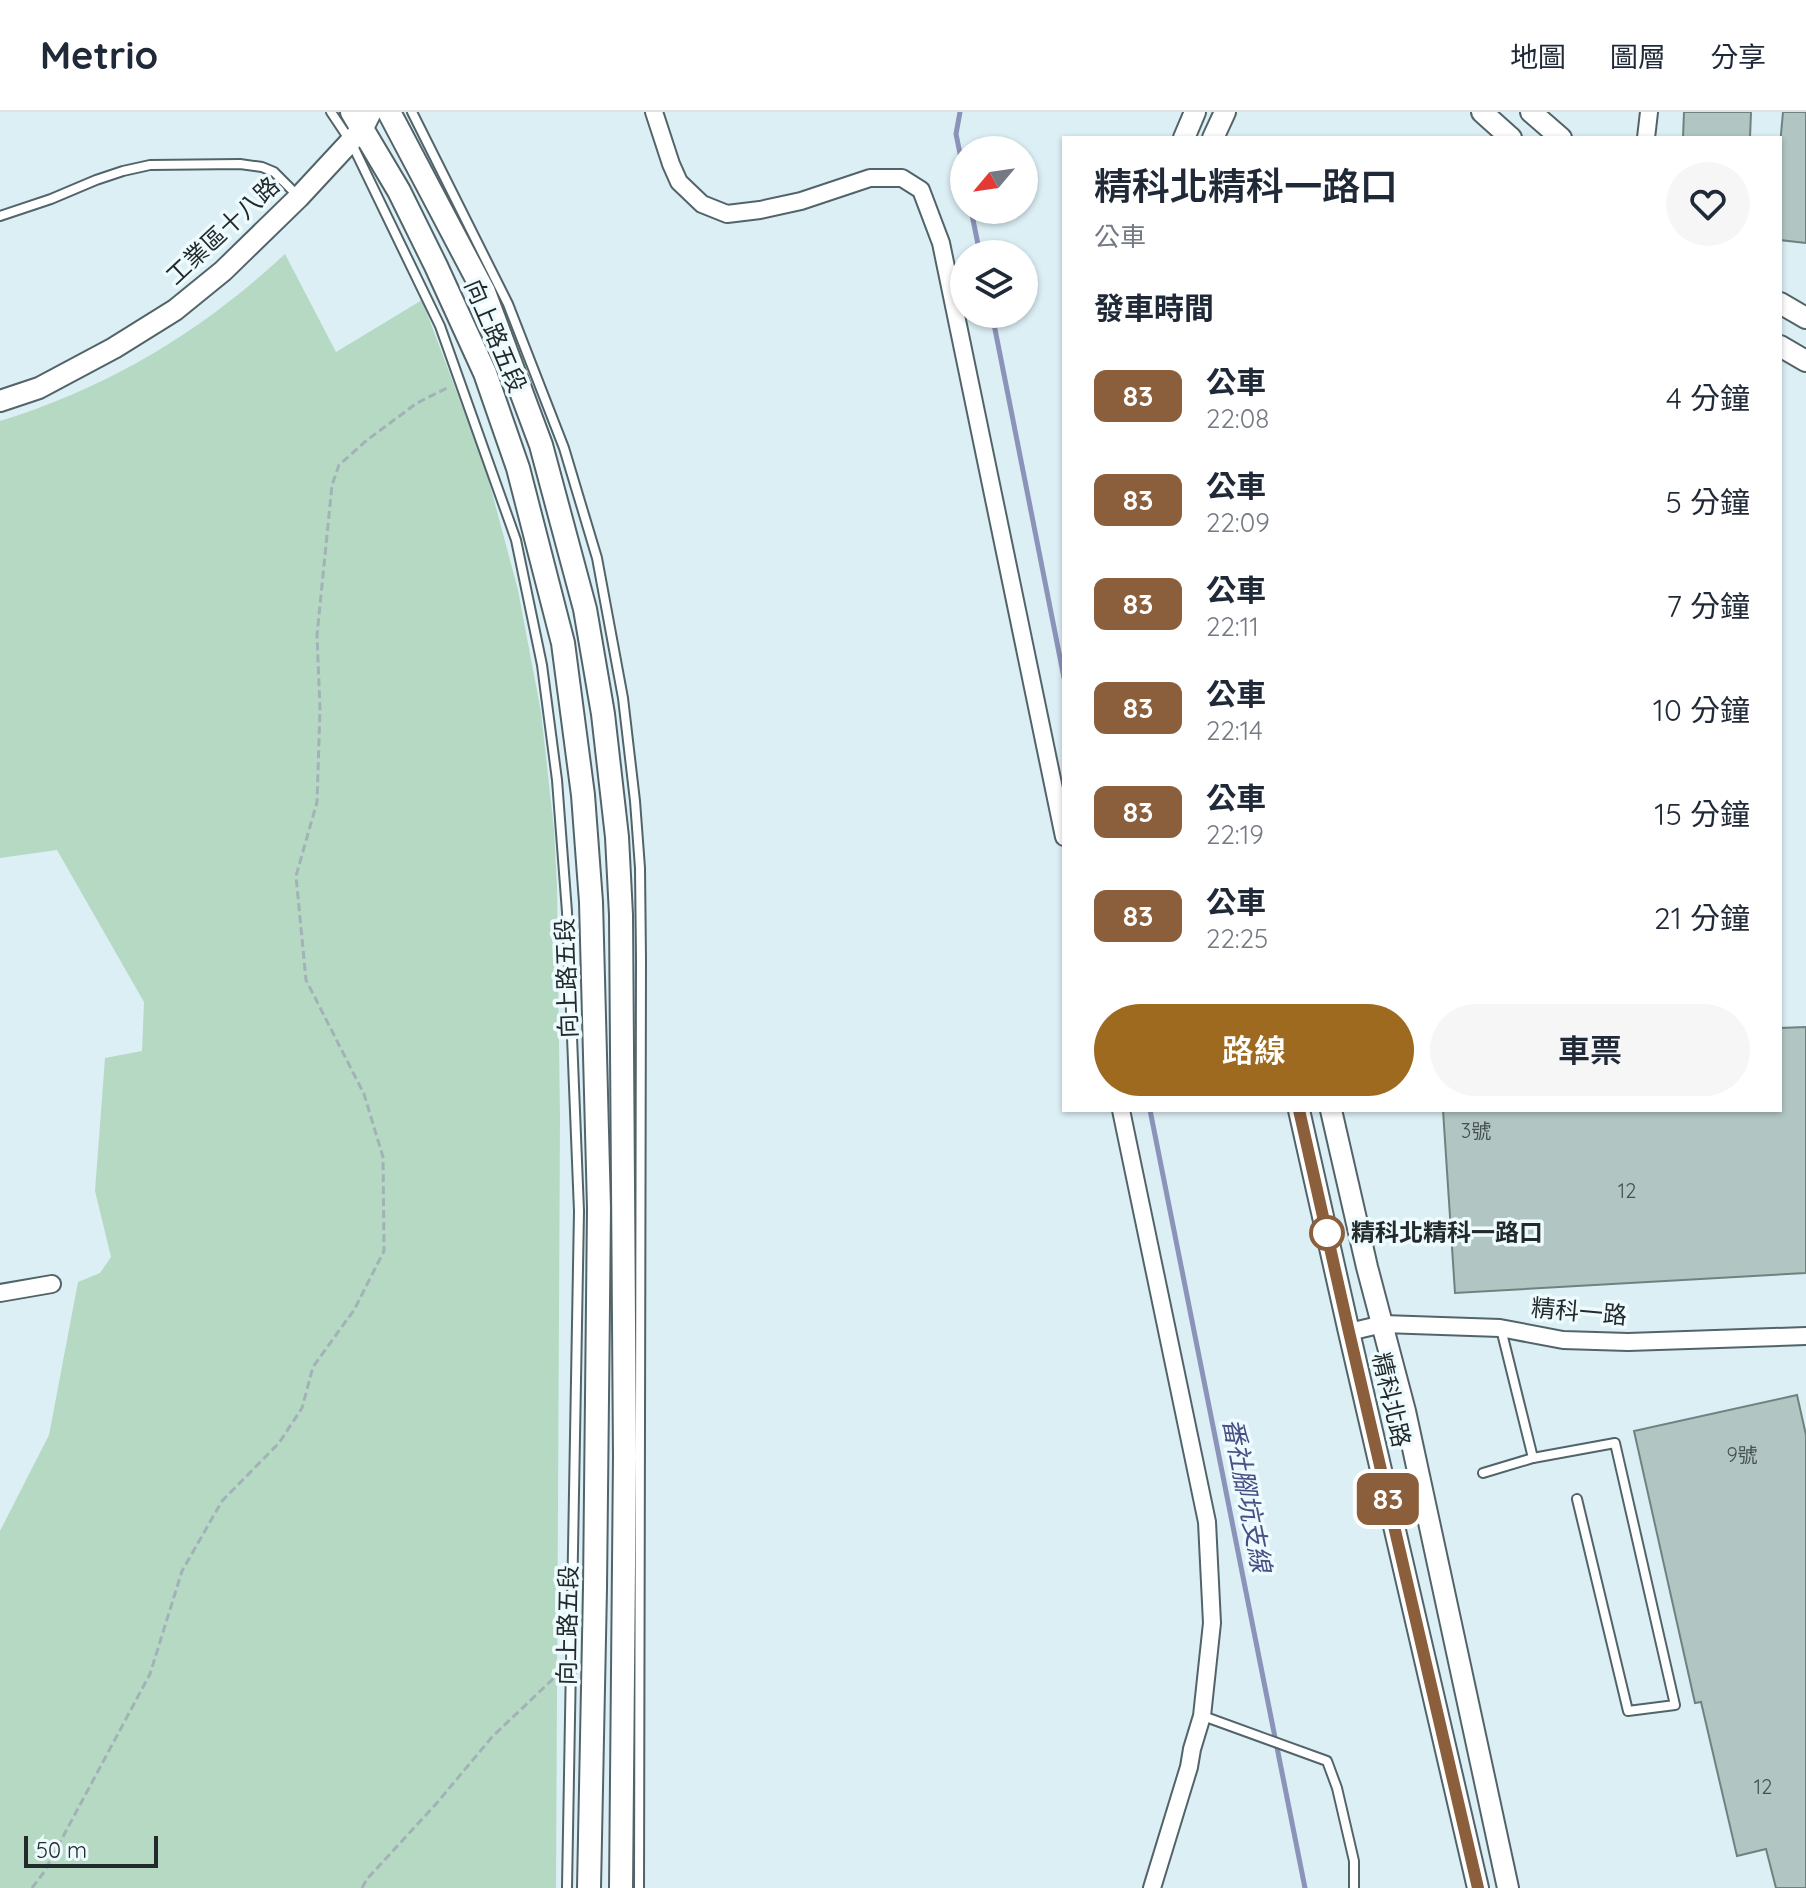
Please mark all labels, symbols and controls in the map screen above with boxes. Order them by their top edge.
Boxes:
text: Metrio [40,31,158,79]
text: 地圖 [1510,39,1566,74]
text: 圖層 [1610,39,1666,74]
text: 分享 [1710,39,1766,74]
north arrow [950,136,1038,224]
map controls [950,136,1038,328]
text: 精科北精科一路口 [1094,162,1398,210]
button: heart [1666,162,1750,246]
street label: 工業區十八路 [159,170,285,290]
text: 公車 [1094,220,1146,253]
button: layers [950,240,1038,328]
street label: 向上路五段 [459,275,533,397]
text: 發車時間 [1094,289,1214,327]
text: 公車 [1206,363,1266,401]
text: 83 [1123,378,1153,413]
text: 4 分鐘 [1666,379,1750,417]
text: 22:08 [1206,402,1269,435]
text: 公車 [1206,467,1266,505]
text: 83 [1123,482,1153,517]
text: 5 分鐘 [1665,483,1750,521]
text: 22:09 [1206,506,1270,539]
text: 公車 [1206,571,1266,609]
text: 83 [1123,586,1153,621]
text: 7 分鐘 [1666,587,1750,625]
text: 22:11 [1206,610,1259,643]
text: 公車 [1206,675,1266,713]
text: 83 [1123,690,1153,725]
text: 10 分鐘 [1653,691,1750,729]
text: 22:14 [1206,714,1263,747]
text: 公車 [1206,779,1266,817]
text: 83 [1123,794,1153,829]
text: 15 分鐘 [1654,795,1750,833]
text: 22:19 [1206,818,1264,851]
text: 公車 [1206,883,1266,921]
text: 83 [1123,898,1153,933]
text: 21 分鐘 [1654,899,1750,937]
street label: 向上路五段 [549,918,583,1039]
text: 22:25 [1206,922,1268,955]
button: 路線 [1094,1004,1414,1096]
button: 車票 [1430,1004,1750,1096]
house number: 3號 [1461,1118,1491,1143]
house number: 12 [1618,1178,1636,1203]
marker: 精科北精科一路口 [1310,1216,1344,1250]
place label: 精科北精科一路口 [1351,1217,1543,1247]
street label: 精科一路 [1530,1292,1628,1330]
street label: 精科北路 [1367,1350,1417,1450]
water label: 番社腳坑支線 [1216,1415,1279,1578]
house number: 9號 [1726,1442,1758,1467]
line badge: 83 [1352,1473,1424,1525]
text: 83 [1373,1481,1403,1516]
street label: 向上路五段 [551,1565,583,1685]
house number: 12 [1754,1774,1772,1799]
scale bar [24,1832,158,1868]
text: 50 m [36,1836,87,1864]

